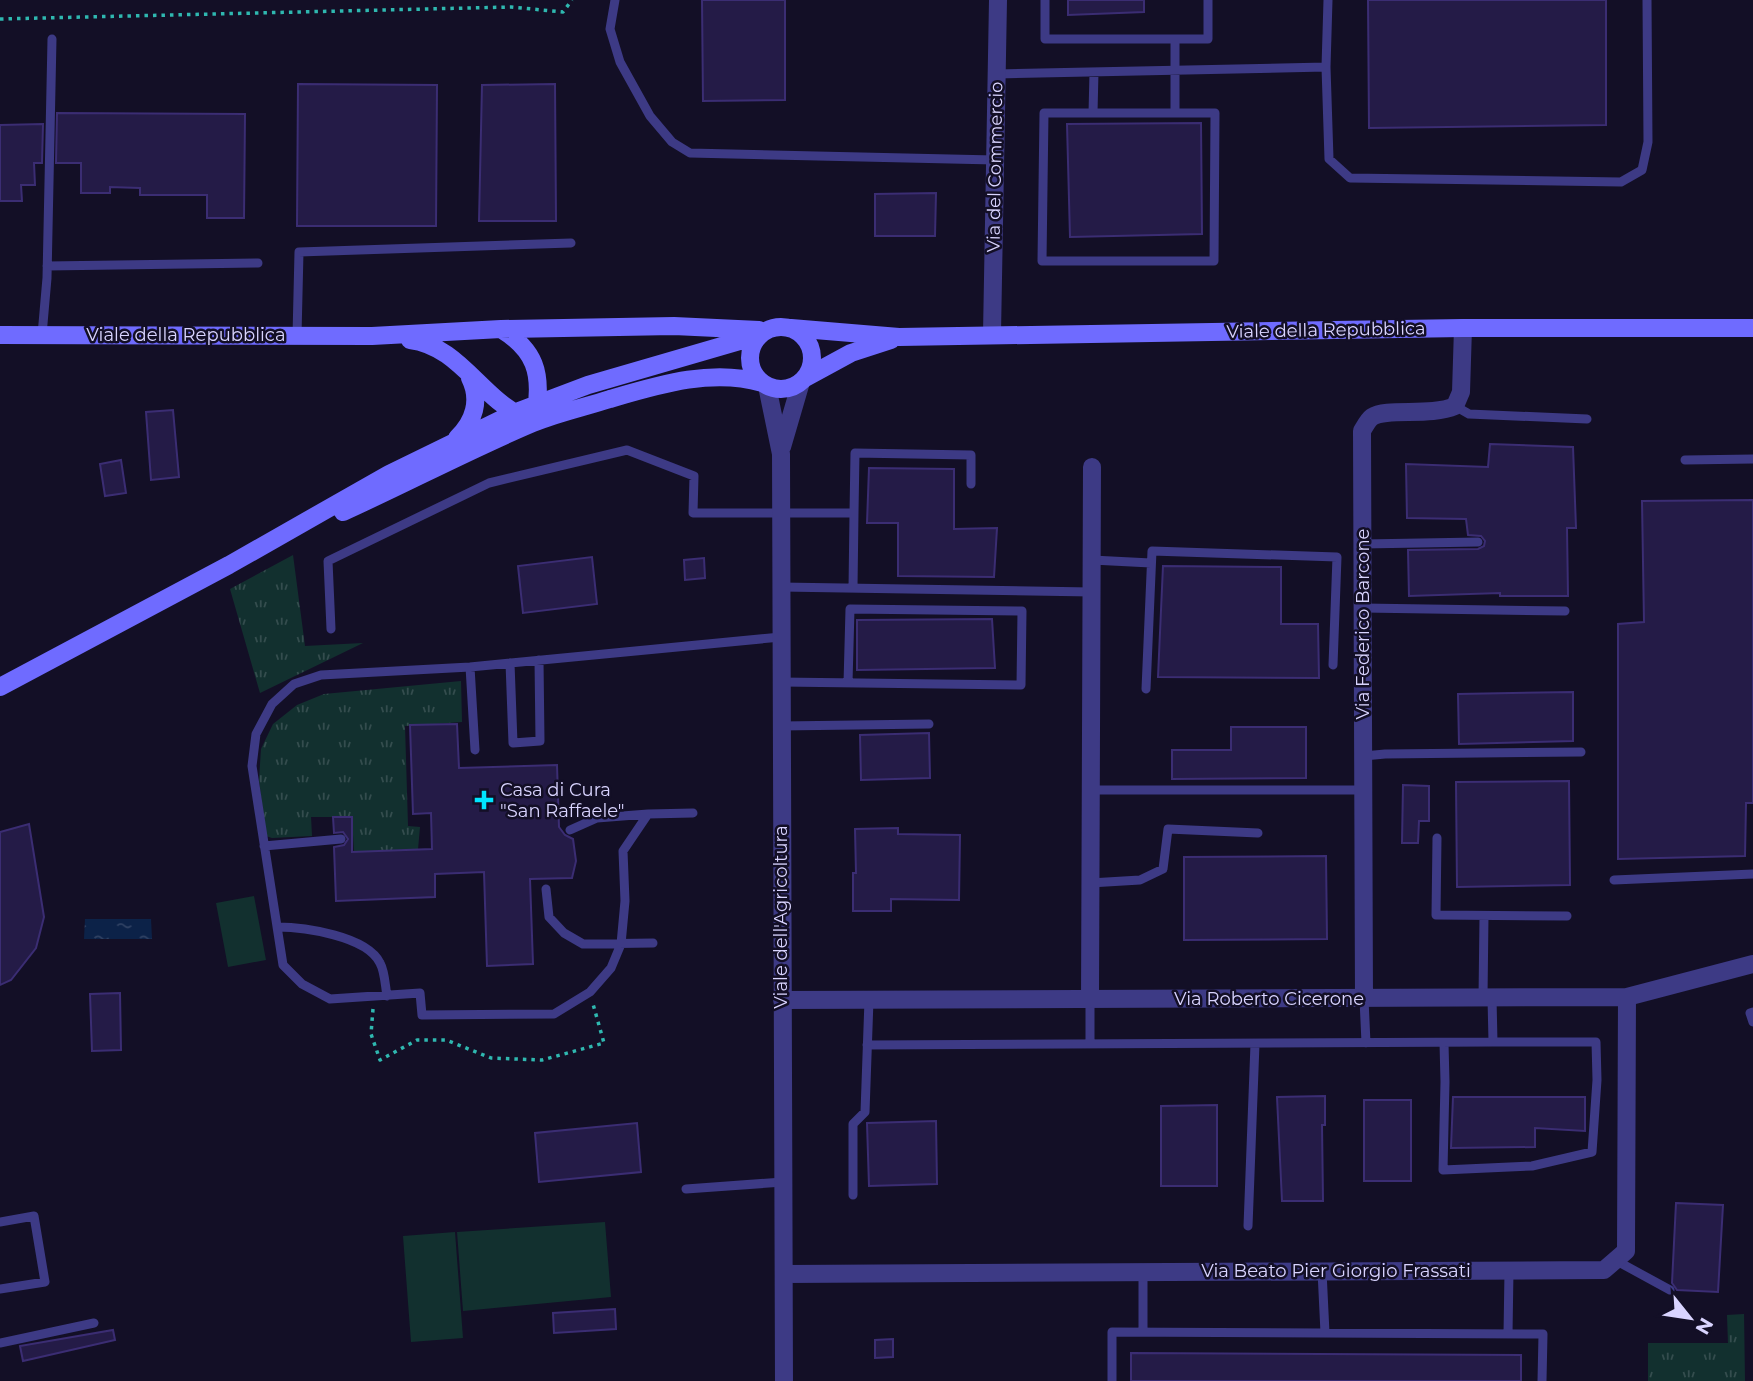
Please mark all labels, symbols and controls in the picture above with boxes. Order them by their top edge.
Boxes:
street label: Via del Commercio [983,81,1007,253]
street label: Viale della Repubblica [1226,317,1426,343]
street label: Viale della Repubblica [86,324,286,346]
street label: Via Federico Barcone [1352,528,1374,719]
place label: Casa di Cura "San Raffaele" [500,779,624,822]
marker: Casa di Cura "San Raffaele" [474,790,494,810]
street label: Viale dell'Agricoltura [770,825,792,1009]
street label: Via Roberto Cicerone [1174,988,1364,1010]
street label: Via Beato Pier Giorgio Frassati [1201,1260,1471,1282]
north arrow [1655,1283,1725,1353]
text: N [1690,1314,1718,1339]

